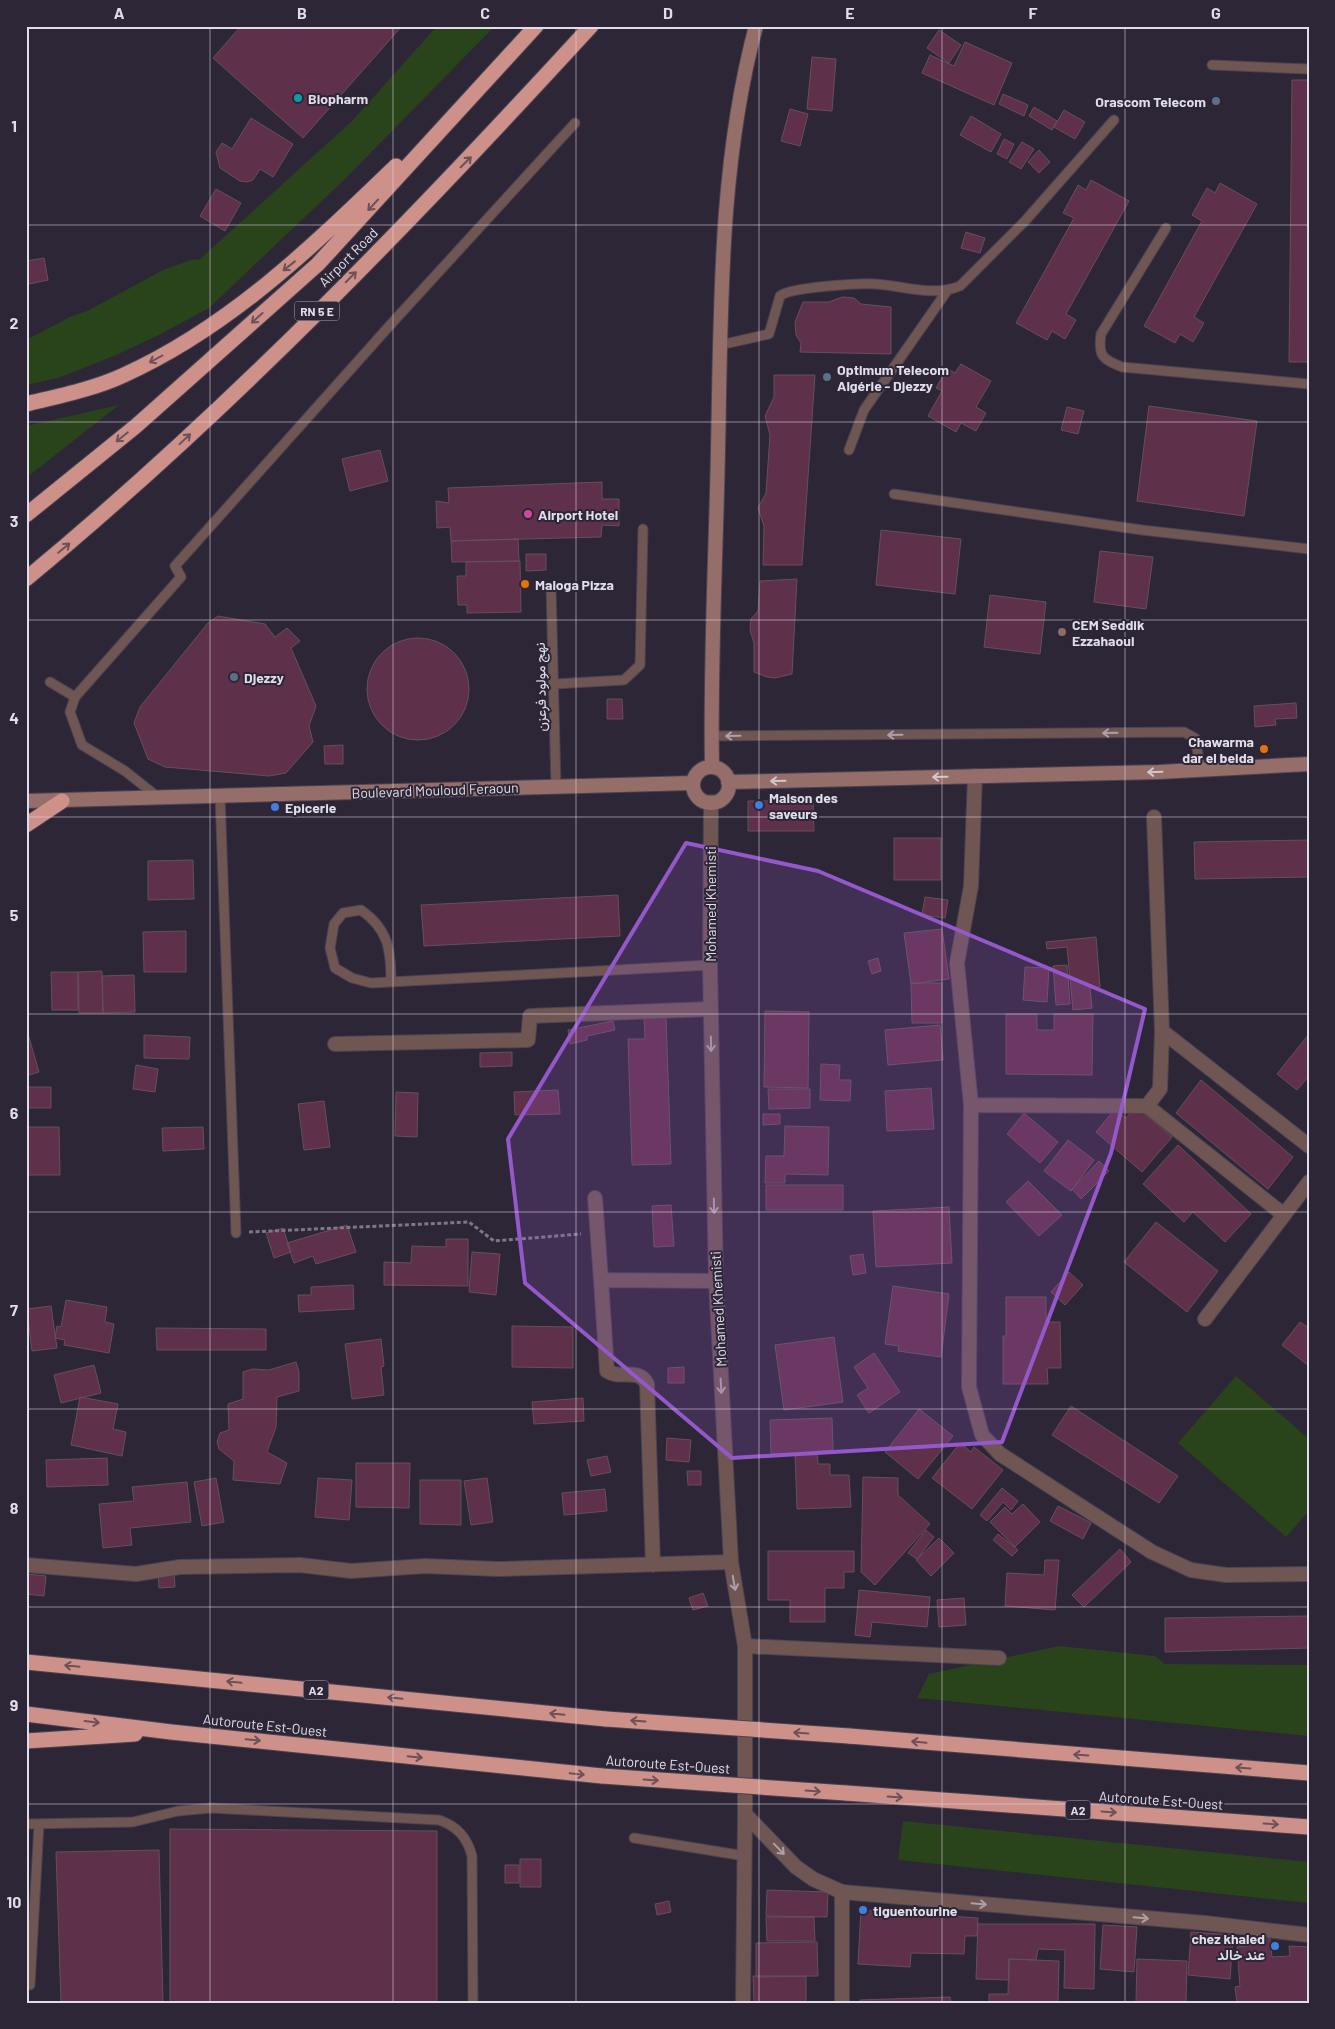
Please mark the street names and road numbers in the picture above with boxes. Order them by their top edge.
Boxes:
street label: Airport Road [315,224,381,290]
road number: RN 5 E [294,302,340,321]
street label: نهج مولود فرعزن [531,642,552,732]
street label: Boulevard Mouloud Feraoun [351,779,519,801]
street label: Mohamed Khemisti [702,846,719,962]
street label: Mohamed Khemisti [706,1251,730,1367]
road number: A2 [304,1680,328,1700]
street label: Autoroute Est-Ouest [202,1710,328,1740]
street label: Autoroute Est-Ouest [605,1751,731,1777]
street label: Autoroute Est-Ouest [1098,1787,1224,1813]
road number: A2 [1066,1800,1090,1820]

